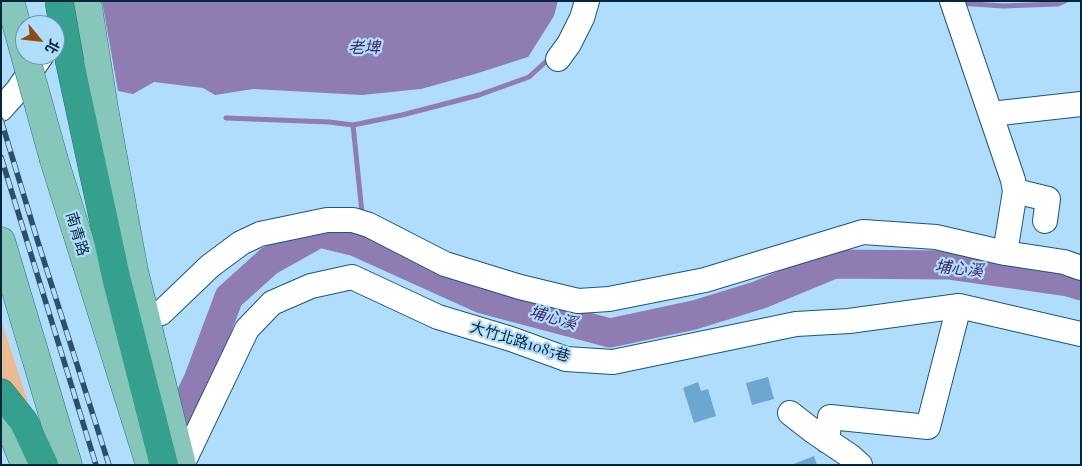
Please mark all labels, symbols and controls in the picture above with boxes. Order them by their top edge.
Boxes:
north arrow [15,15,65,65]
text: 北 [41,36,64,57]
water label: 老埤 [348,38,380,58]
street label: 南青路 [62,210,92,258]
water label: 埔心溪 [934,257,984,281]
water label: 埔心溪 [527,303,579,333]
street label: 大竹北路1085巷 [468,318,572,366]

